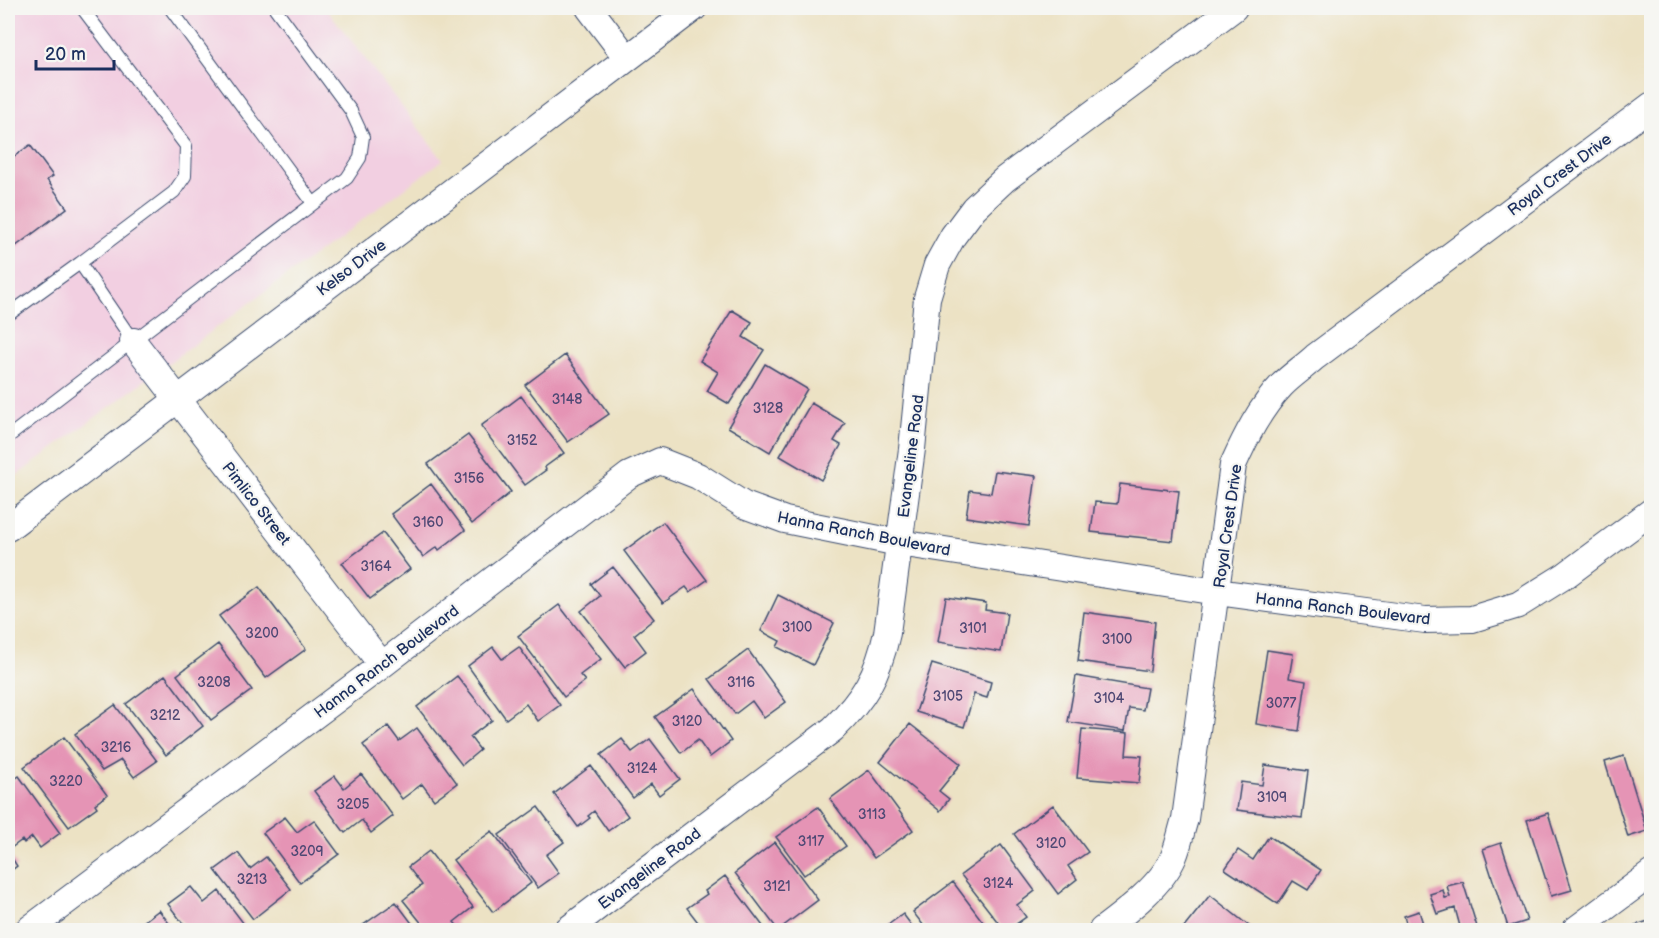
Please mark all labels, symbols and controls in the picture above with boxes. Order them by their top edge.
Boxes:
scale bar [36,33,114,71]
text: 20 m [45,44,86,65]
street label: Royal Crest Drive [1504,130,1616,220]
street label: Kelso Drive [313,236,391,301]
house number: 3148 [552,391,582,408]
street label: Evangeline Road [895,394,928,519]
house number: 3128 [753,400,783,417]
house number: 3152 [507,432,538,449]
street label: Pimlico Street [218,459,294,549]
street label: Royal Crest Drive [1210,462,1247,589]
house number: 3156 [454,470,485,487]
street label: Hanna Ranch Boulevard [775,508,952,561]
house number: 3160 [413,514,443,531]
house number: 3164 [360,558,392,575]
street label: Hanna Ranch Boulevard [1254,589,1431,630]
street label: Hanna Ranch Boulevard [311,602,463,723]
house number: 3100 [782,619,812,636]
house number: 3101 [959,620,987,637]
house number: 3200 [245,625,279,642]
house number: 3100 [1102,631,1132,648]
house number: 3208 [197,674,231,691]
house number: 3116 [727,674,755,691]
house number: 3105 [933,688,963,705]
house number: 3104 [1094,690,1125,707]
house number: 3077 [1266,695,1296,712]
house number: 3212 [150,707,181,724]
house number: 3120 [672,713,702,730]
house number: 3216 [101,739,132,756]
house number: 3124 [627,760,658,777]
house number: 3220 [49,773,83,790]
house number: 3109 [1257,789,1287,806]
house number: 3205 [336,796,370,813]
house number: 3113 [858,806,886,823]
street label: Evangeline Road [595,824,705,914]
house number: 3117 [798,833,824,850]
house number: 3120 [1036,835,1066,852]
house number: 3209 [290,843,324,860]
house number: 3213 [237,871,267,888]
house number: 3124 [983,875,1014,892]
house number: 3121 [763,878,791,895]

